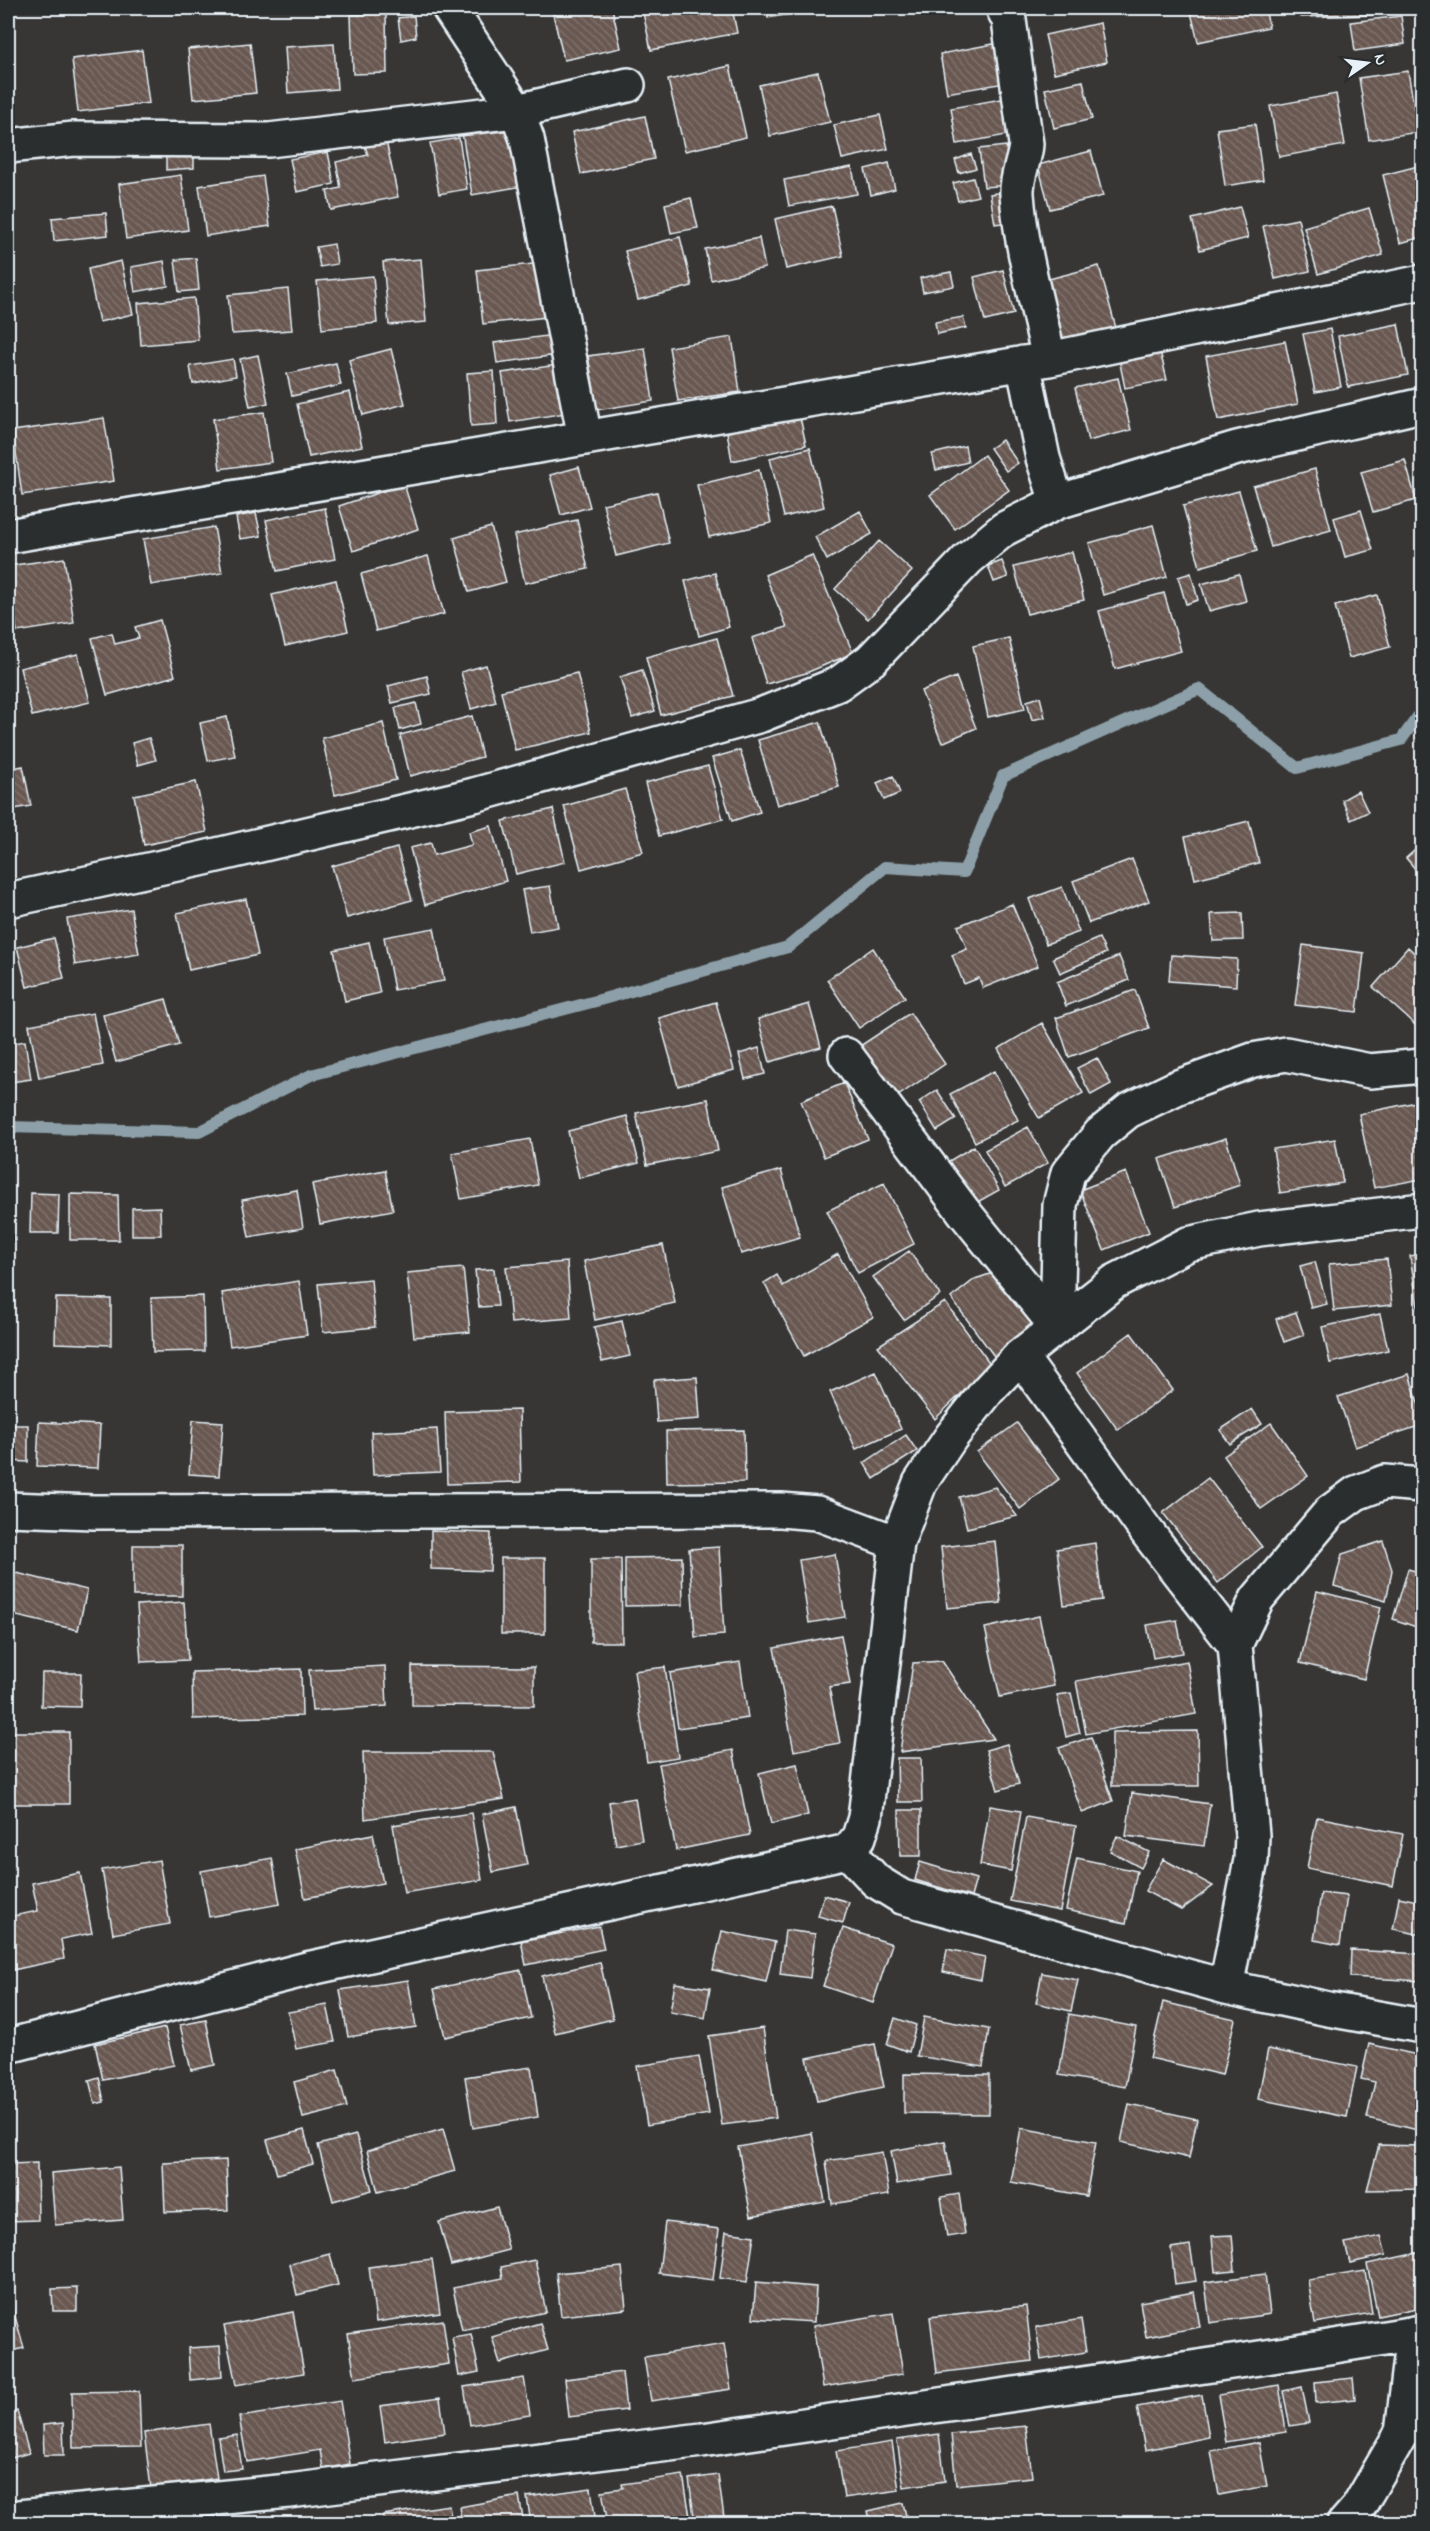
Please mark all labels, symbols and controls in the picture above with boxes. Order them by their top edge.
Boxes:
north arrow [1337,33,1397,93]
text: N [1367,52,1393,68]

